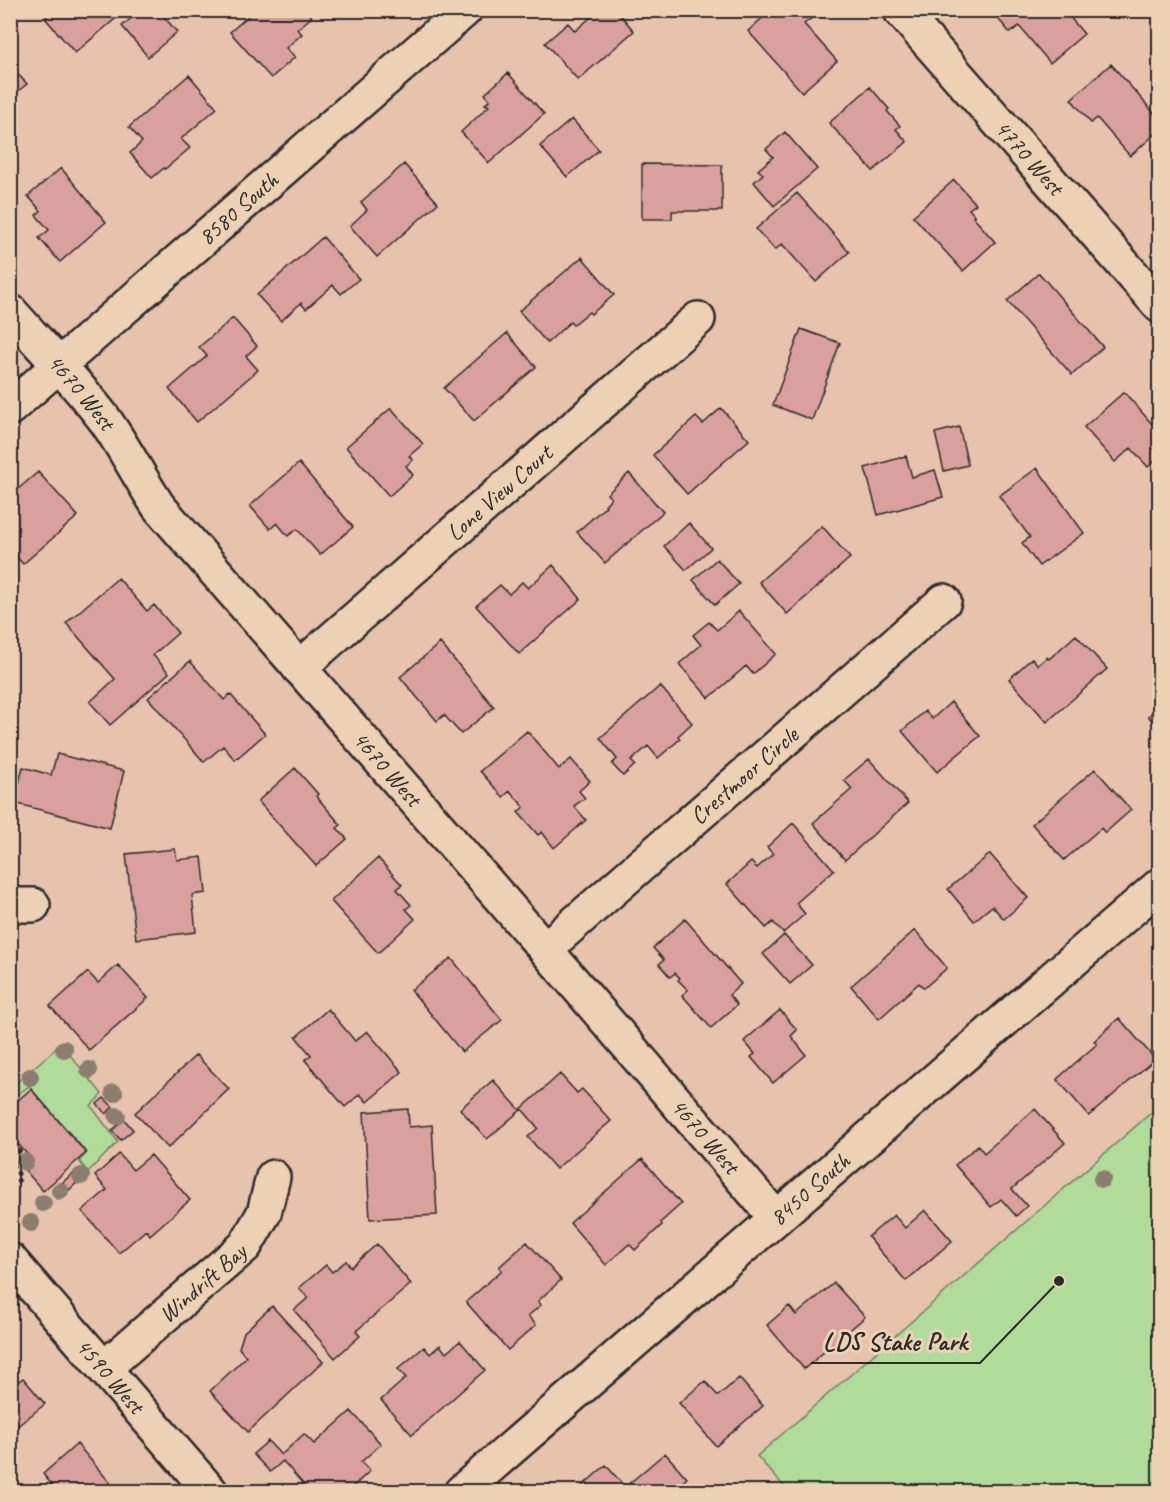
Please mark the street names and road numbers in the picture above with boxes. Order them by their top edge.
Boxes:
street label: 4770 West [988,113,1072,203]
street label: 8580 South [192,165,285,252]
street label: 4670 West [41,347,123,437]
street label: Lone View Court [440,437,560,547]
street label: Crestmoor Circle [684,719,806,831]
street label: 4670 West [346,724,430,814]
street label: 4670 West [664,1092,748,1181]
street label: 8450 South [763,1145,857,1232]
street label: Windrift Bay [152,1236,254,1329]
street label: 4590 West [69,1332,153,1421]

